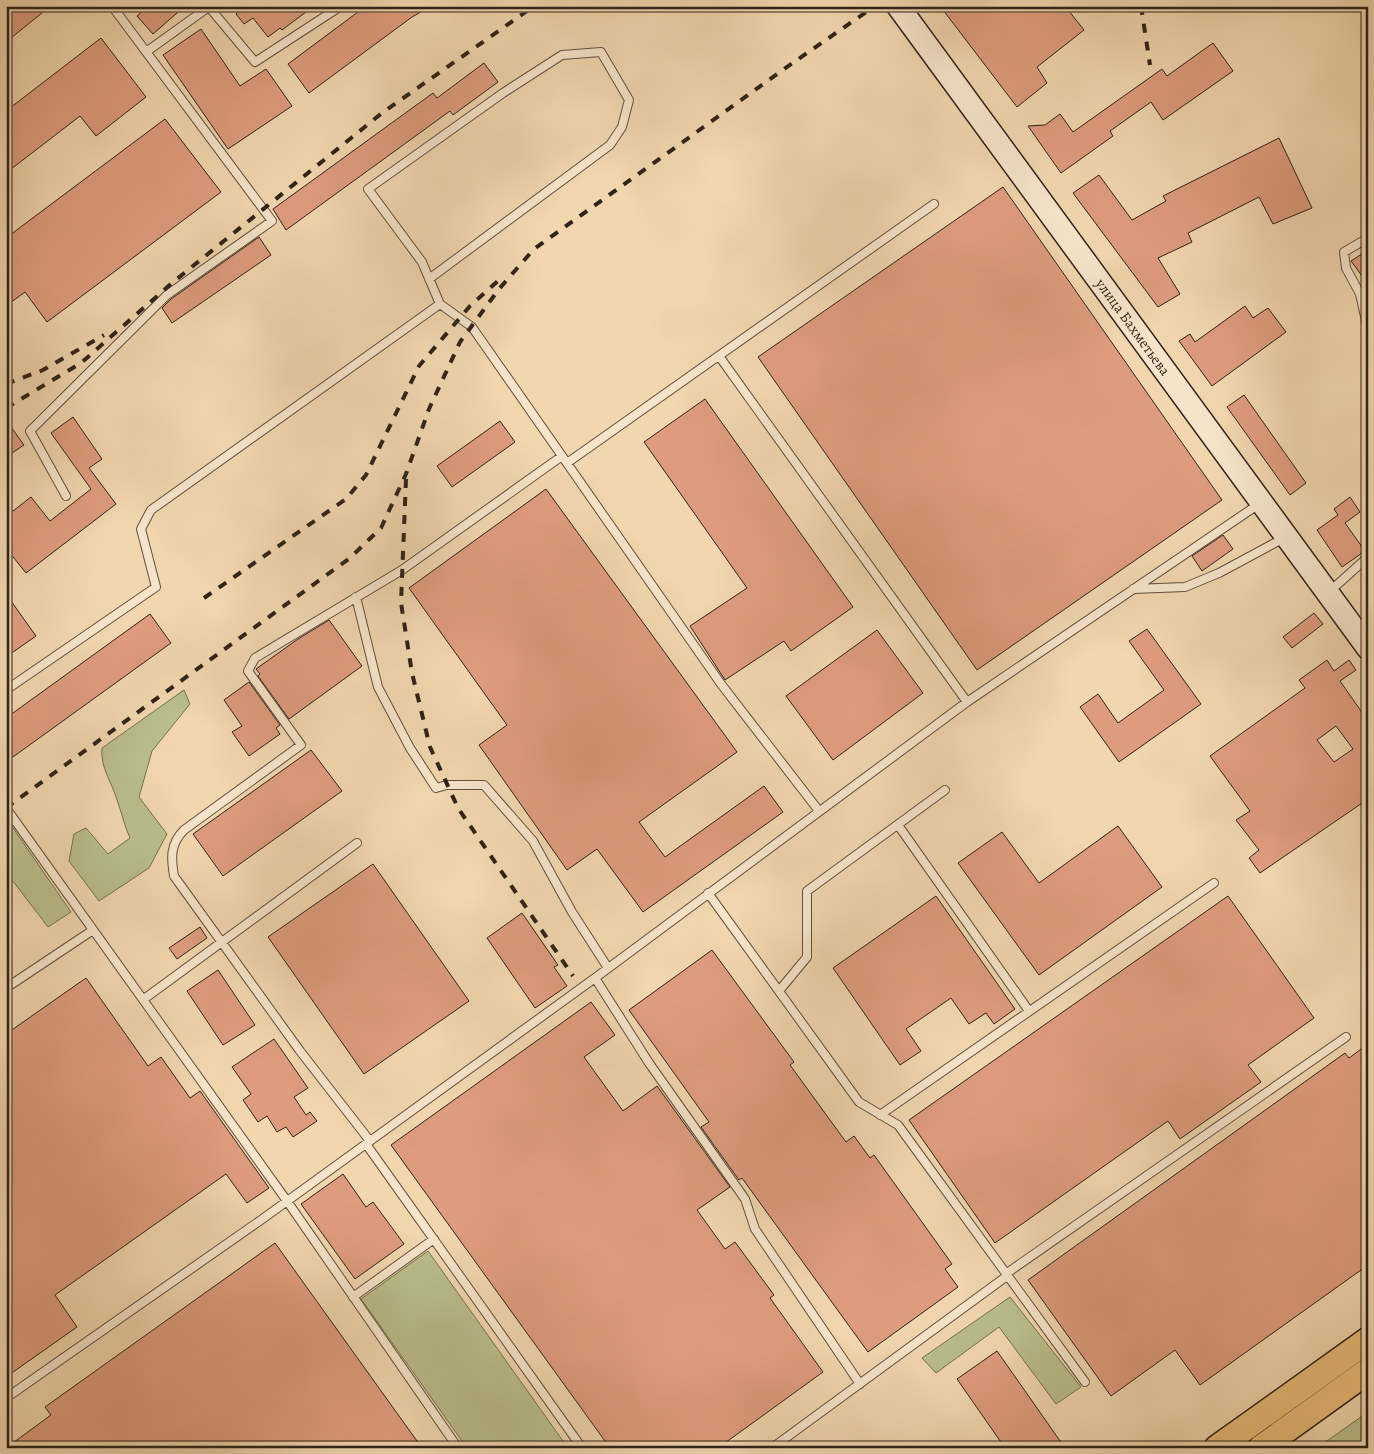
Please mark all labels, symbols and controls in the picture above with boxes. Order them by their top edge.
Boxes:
street label: улица Бахметьева [1090,274,1175,380]

